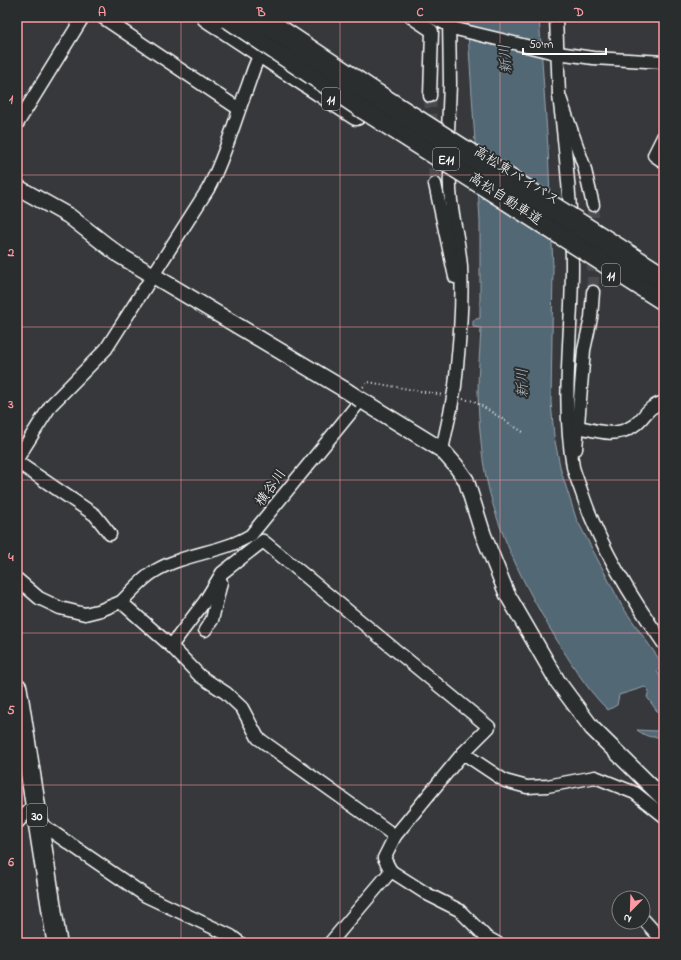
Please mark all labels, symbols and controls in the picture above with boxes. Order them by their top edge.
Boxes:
text: A [98,3,106,22]
text: B [256,3,266,22]
text: C [416,3,424,22]
text: D [573,3,584,22]
scale bar [523,30,606,56]
text: 50 m [529,36,553,54]
water label: 新川 [494,43,518,75]
road number: 11 [322,88,340,110]
text: 1 [9,90,14,109]
street label: 高松東バイパス [469,141,563,211]
road number: E11 [433,148,459,170]
street label: 高松自動車道 [464,168,546,231]
text: 2 [7,243,15,262]
road number: 11 [602,264,620,286]
water label: 新川 [512,368,534,398]
text: 3 [7,395,14,414]
street label: 横谷川 [250,465,292,511]
text: 4 [7,548,14,567]
text: 5 [7,701,15,720]
road number: 30 [27,804,47,826]
text: 6 [7,853,14,872]
north arrow [611,890,651,930]
text: N [621,909,634,927]

